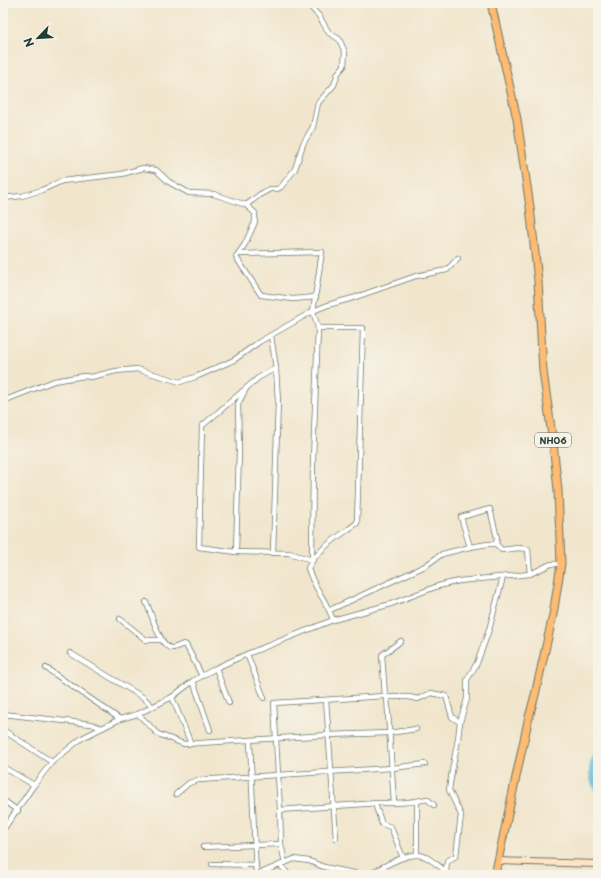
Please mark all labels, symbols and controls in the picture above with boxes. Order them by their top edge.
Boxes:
north arrow [18,18,58,58]
text: N [19,35,38,50]
road number: NH06 [535,433,571,447]

